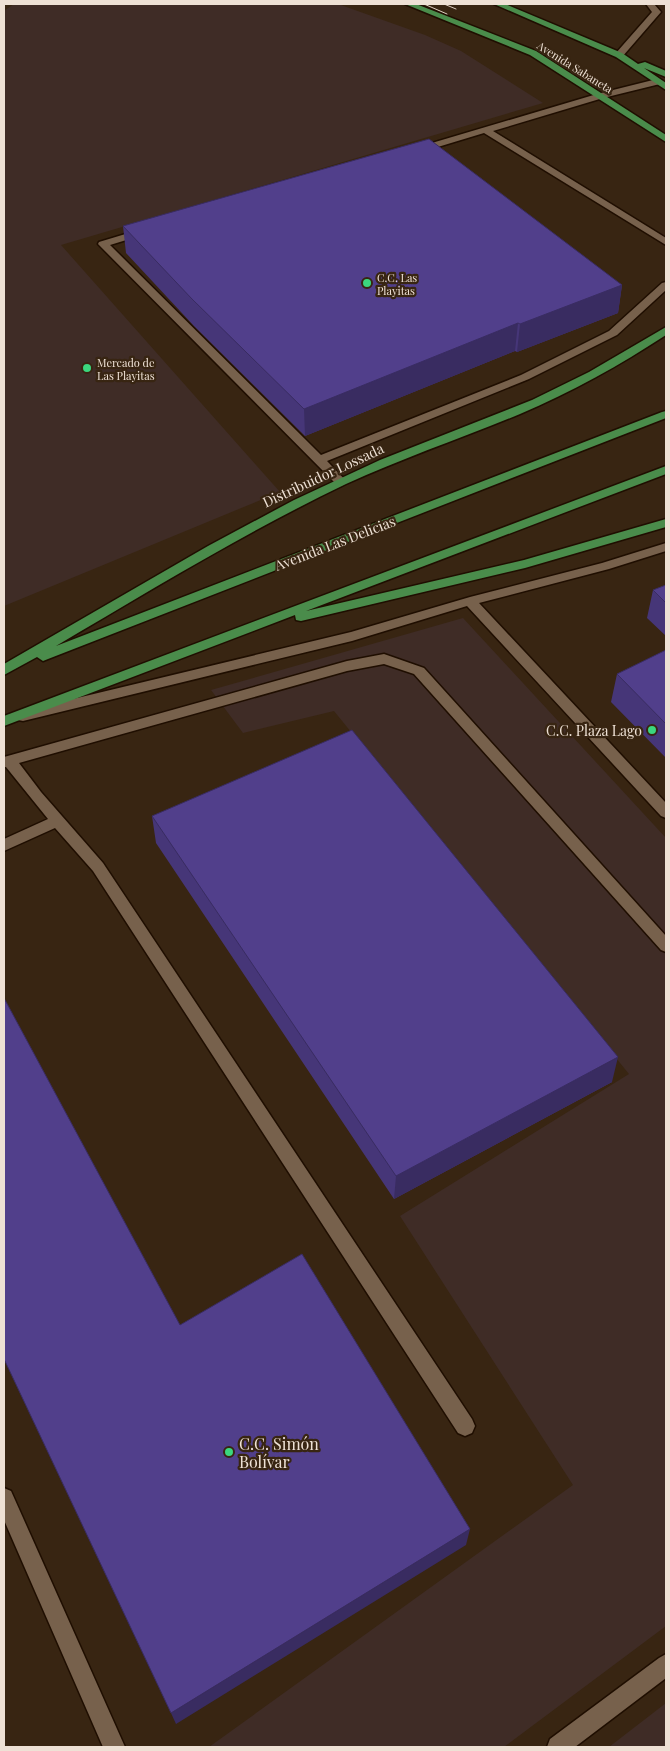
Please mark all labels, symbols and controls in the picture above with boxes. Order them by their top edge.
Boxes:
street label: Avenida Sabaneta [533,37,616,97]
place label: C.C. Las Playitas [377,270,417,298]
marker: C.C. Las Playitas [361,277,373,289]
place label: Mercado de Las Playitas [97,355,155,383]
marker: Mercado de Las Playitas [81,362,93,374]
street label: Distribuidor Lossada [259,439,387,511]
street label: Avenida Las Delicias [271,511,398,575]
place label: C.C. Plaza Lago [546,721,642,740]
marker: C.C. Plaza Lago [646,724,658,736]
place label: C.C. Simón Bolívar [239,1433,319,1472]
marker: C.C. Simón Bolívar [223,1446,235,1458]

